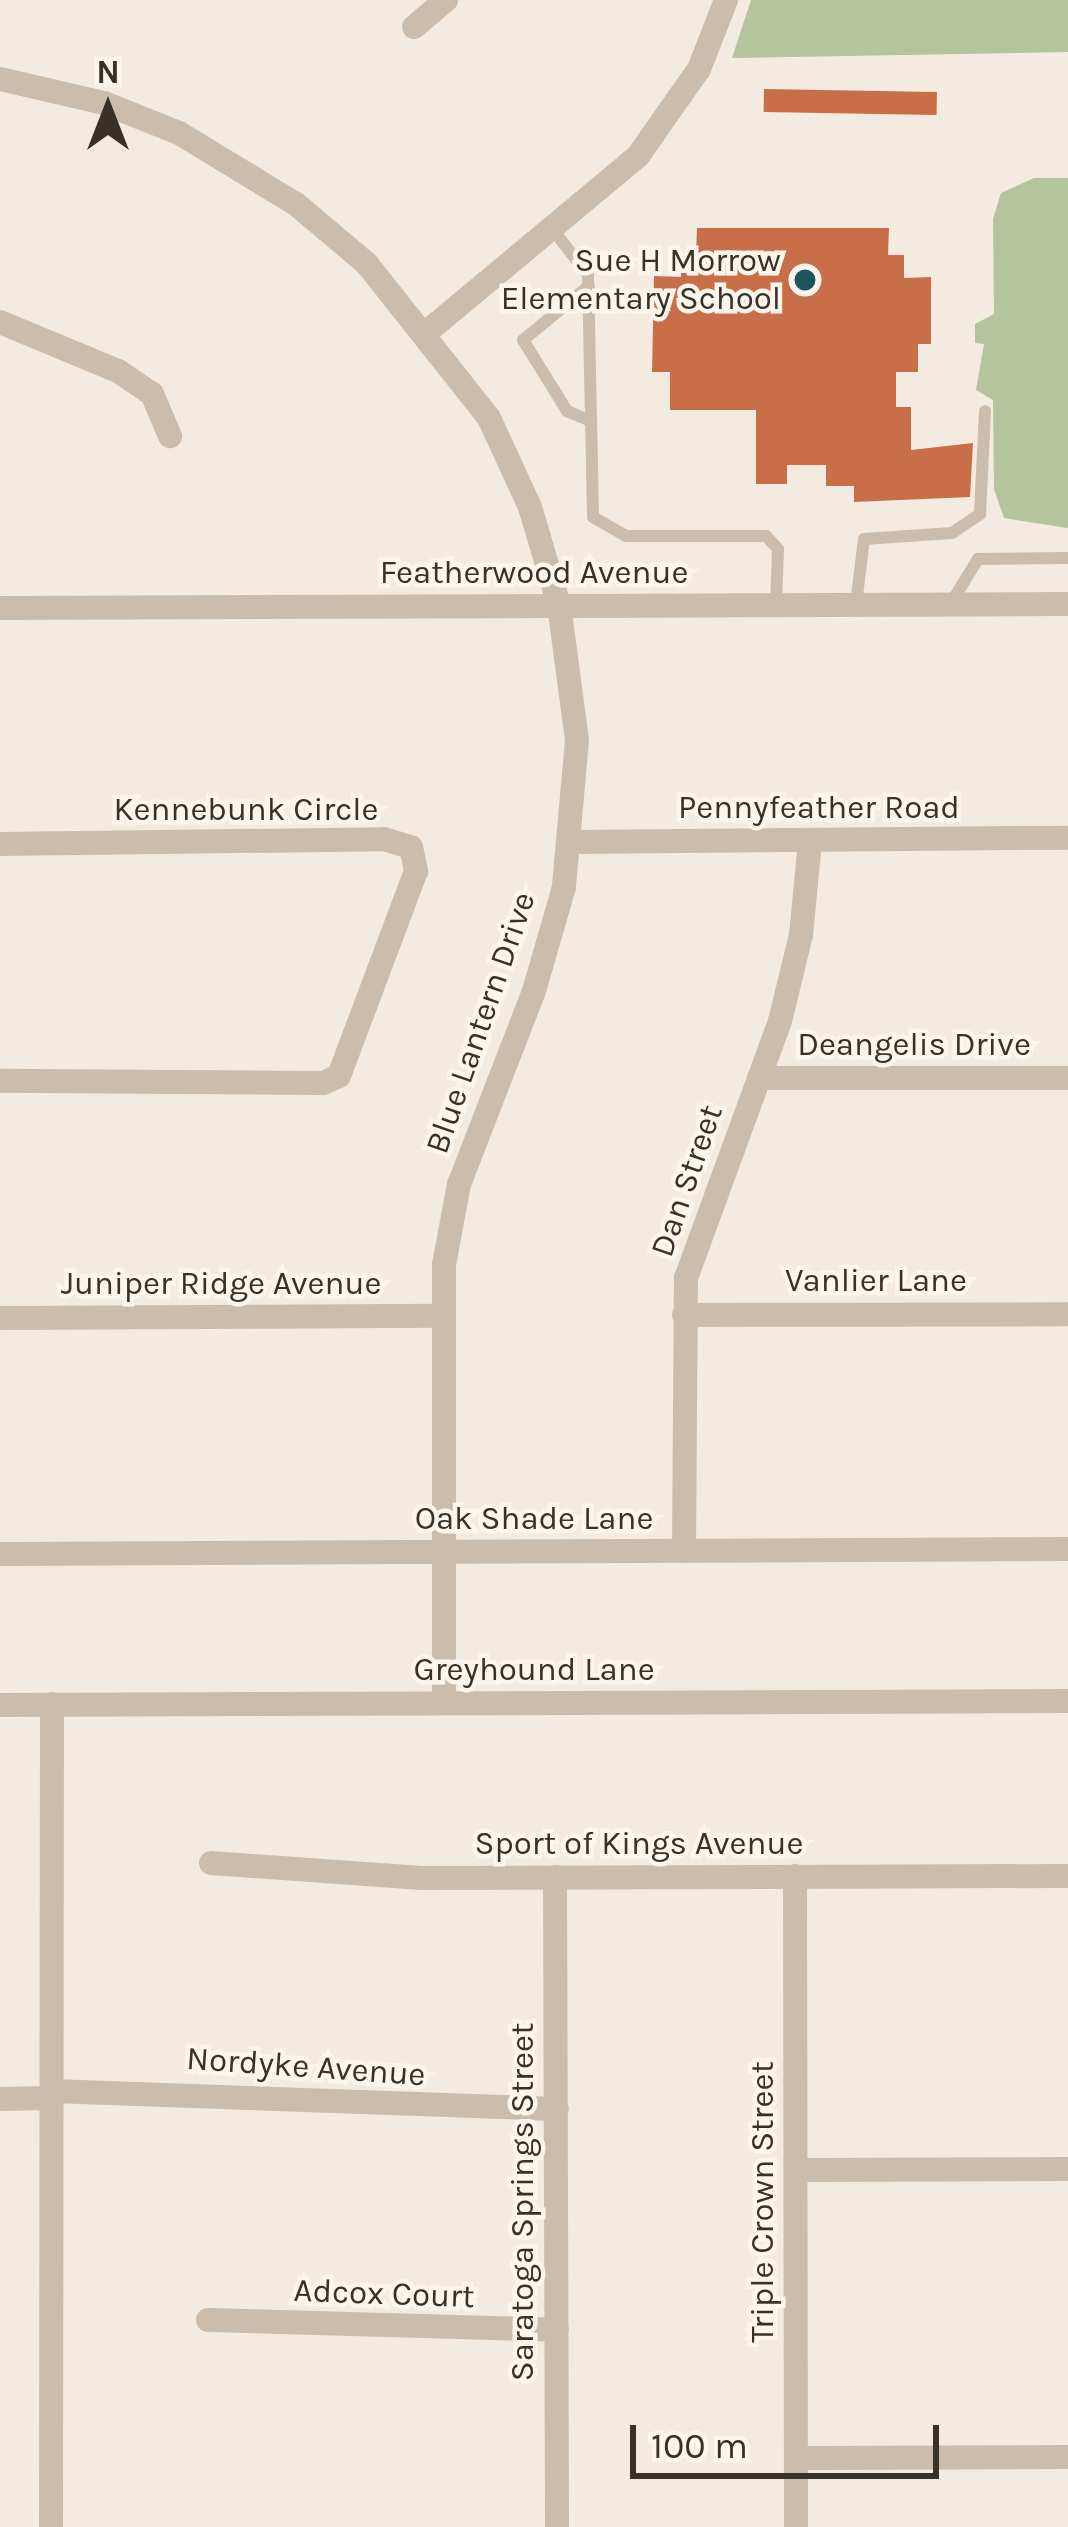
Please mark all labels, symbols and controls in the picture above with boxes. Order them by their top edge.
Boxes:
north arrow [48,48,168,168]
text: N [96,53,120,91]
place label: Sue H Morrow Elementary School [501,241,781,319]
marker: Sue H Morrow Elementary School [792,267,818,293]
street label: Featherwood Avenue [380,553,688,593]
street label: Pennyfeather Road [678,788,960,828]
street label: Kennebunk Circle [114,790,378,830]
street label: Blue Lantern Drive [418,887,544,1159]
street label: Deangelis Drive [797,1025,1031,1065]
street label: Dan Street [643,1100,731,1262]
street label: Vanlier Lane [785,1261,967,1301]
street label: Juniper Ridge Avenue [61,1264,381,1304]
street label: Oak Shade Lane [415,1499,653,1539]
street label: Greyhound Lane [413,1650,655,1690]
street label: Sport of Kings Avenue [475,1824,803,1864]
street label: Saratoga Springs Street [503,2023,543,2381]
street label: Nordyke Avenue [185,2039,427,2095]
street label: Triple Crown Street [743,2061,783,2343]
street label: Adcox Court [293,2271,475,2317]
scale bar [636,2401,945,2475]
text: 100 m [651,2425,748,2467]

